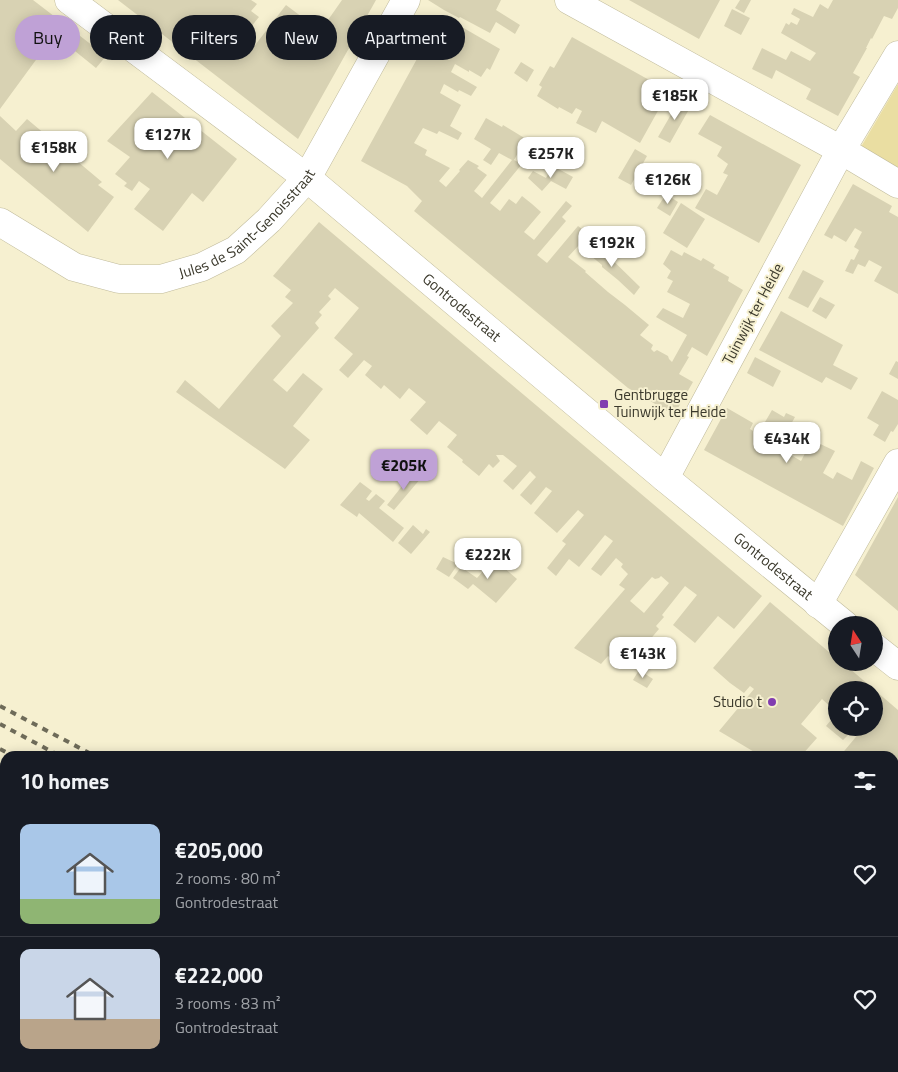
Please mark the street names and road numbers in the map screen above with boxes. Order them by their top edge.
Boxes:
street label: Jules de Saint-Genoisstraat [176,164,321,284]
street label: Tuinwijk ter Heide [716,259,789,369]
street label: Gontrodestraat [418,267,507,348]
street label: Gontrodestraat [729,527,819,606]

